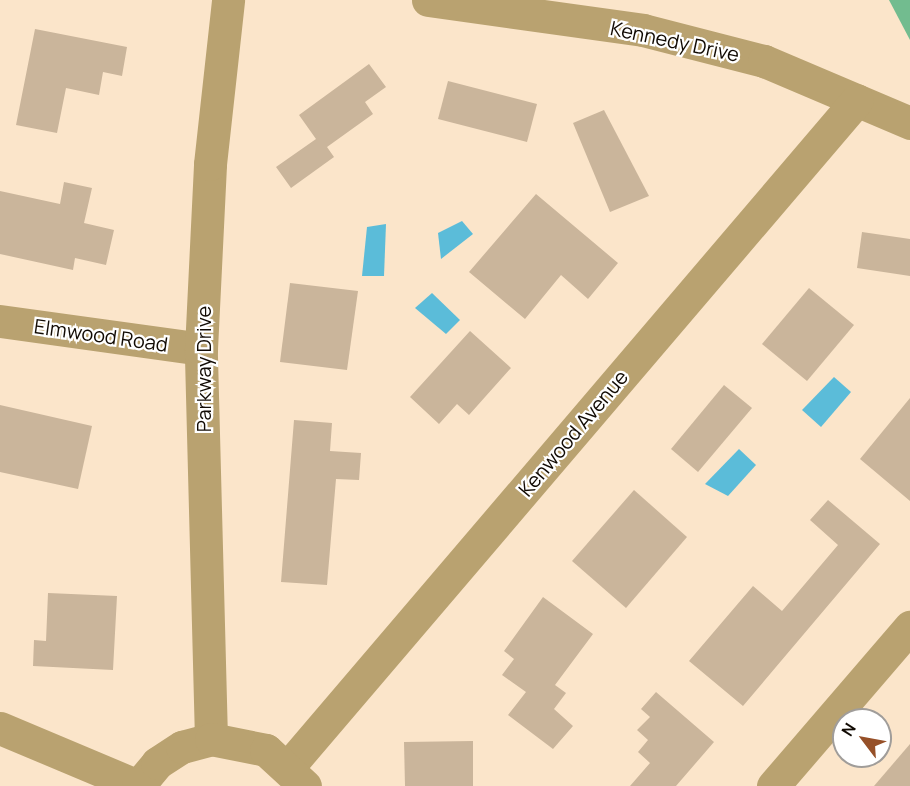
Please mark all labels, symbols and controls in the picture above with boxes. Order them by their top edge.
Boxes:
street label: Kennedy Drive [608,16,742,66]
street label: Parkway Drive [191,306,215,432]
street label: Elmwood Road [33,314,169,356]
street label: Kenwood Avenue [513,365,633,501]
north arrow [832,708,892,768]
text: N [836,719,861,740]

